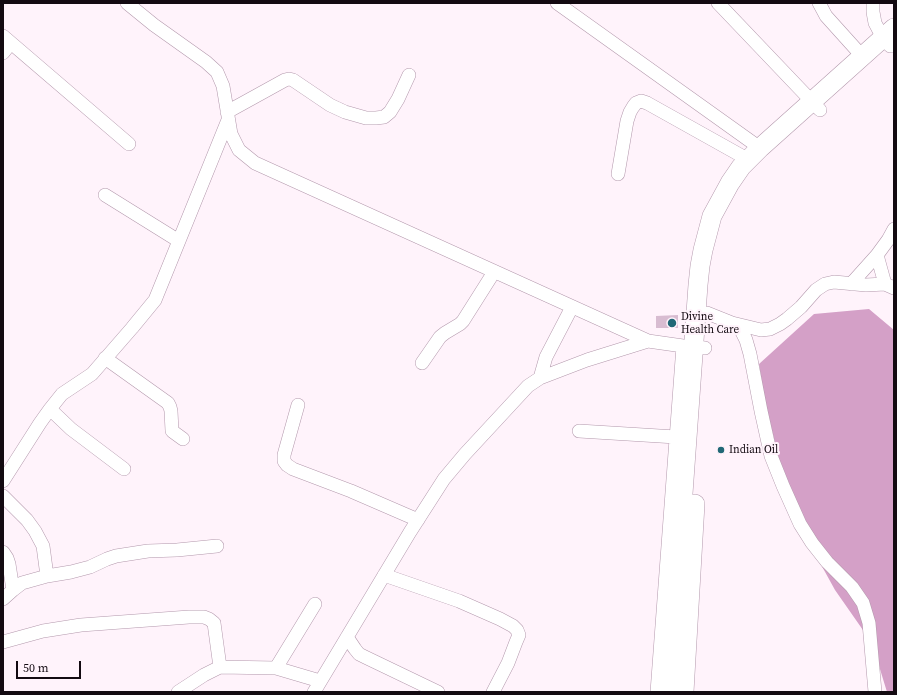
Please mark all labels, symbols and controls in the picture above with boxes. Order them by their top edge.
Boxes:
place label: Divine Health Care [681,310,739,336]
marker: Divine Health Care [666,317,678,329]
place label: Indian Oil [729,443,778,457]
marker: Indian Oil [716,445,726,455]
scale bar [18,653,83,679]
text: 50 m [23,660,49,676]

